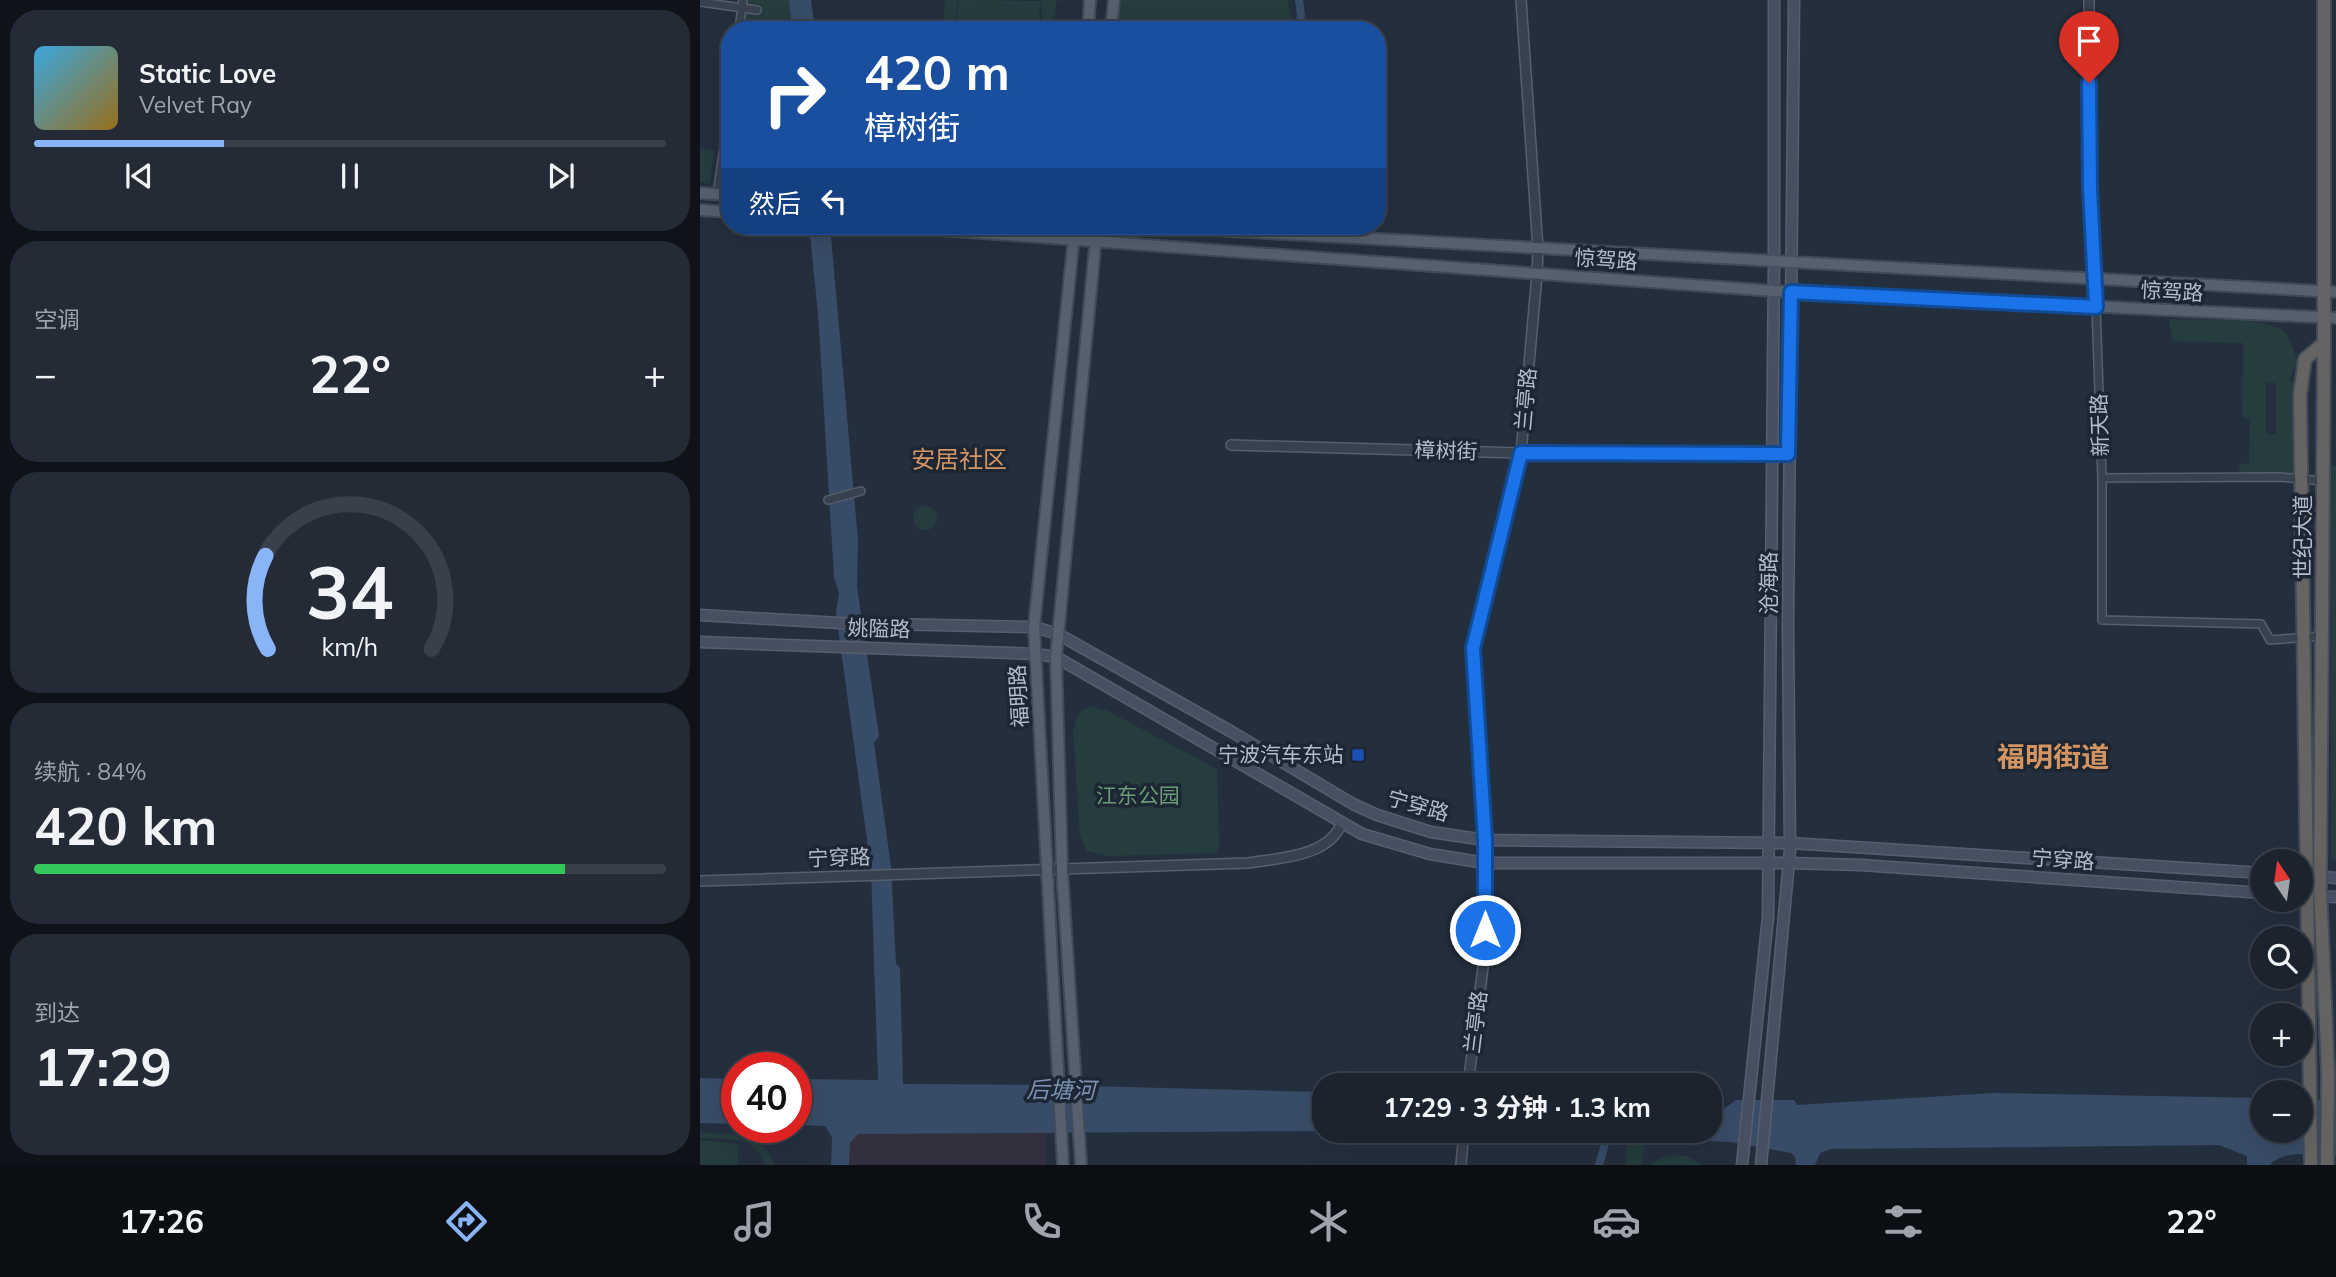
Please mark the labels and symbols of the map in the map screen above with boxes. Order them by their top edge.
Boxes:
pin [2059,11,2119,83]
street label: 惊驾路 [1574,244,1638,274]
street label: 惊驾路 [2140,276,2204,306]
street label: 兰亭路 [1509,366,1541,431]
street label: 新天路 [2085,393,2113,457]
street label: 樟树街 [1414,436,1478,464]
district label: 安居社区 [911,444,1007,474]
street label: 世纪大道 [2289,495,2315,579]
street label: 沧海路 [1755,552,1781,615]
street label: 姚隘路 [847,614,911,642]
street label: 福明路 [1003,664,1033,728]
district label: 福明街道 [1997,739,2109,774]
place label: 宁波汽车东站 [1218,741,1344,767]
marker: 宁波汽车东站 [1350,747,1366,763]
park label: 江东公园 [1096,782,1180,808]
street label: 宁穿路 [1384,784,1452,826]
street label: 宁穿路 [807,843,871,871]
street label: 宁穿路 [2031,844,2095,874]
north arrow [2250,849,2314,912]
position arrow [1448,893,1522,967]
street label: 兰亭路 [1458,989,1492,1055]
speed limit sign: 40 [721,1052,812,1143]
water label: 后塘河 [1026,1074,1100,1105]

